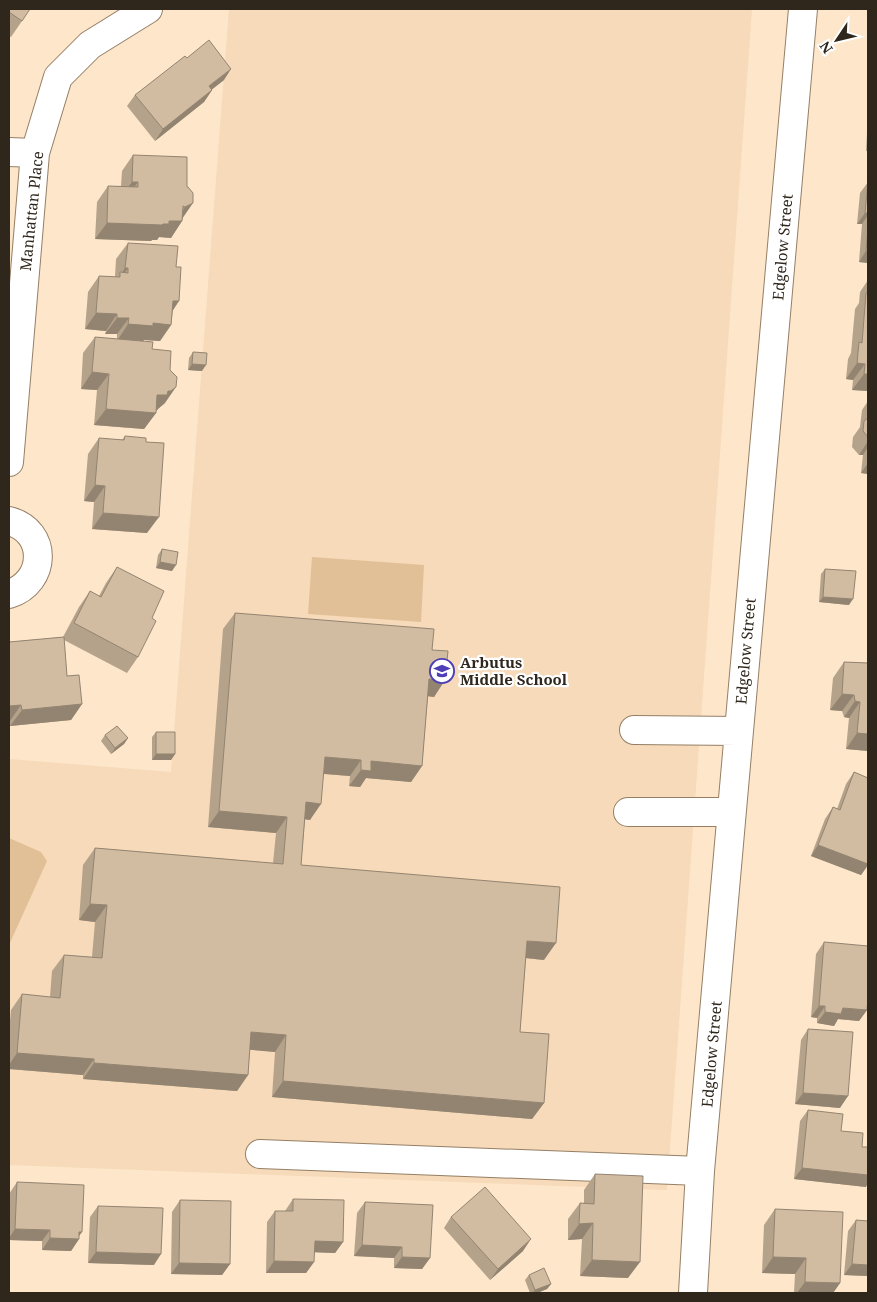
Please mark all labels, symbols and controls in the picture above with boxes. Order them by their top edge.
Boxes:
north arrow [812,15,862,65]
text: N [815,38,837,58]
street label: Manhattan Place [15,150,47,272]
street label: Edgelow Street [767,193,797,301]
street label: Edgelow Street [730,597,760,705]
place label: Arbutus Middle School [460,652,568,689]
school or university icon: Arbutus Middle School [429,658,455,684]
street label: Edgelow Street [696,1000,726,1108]

